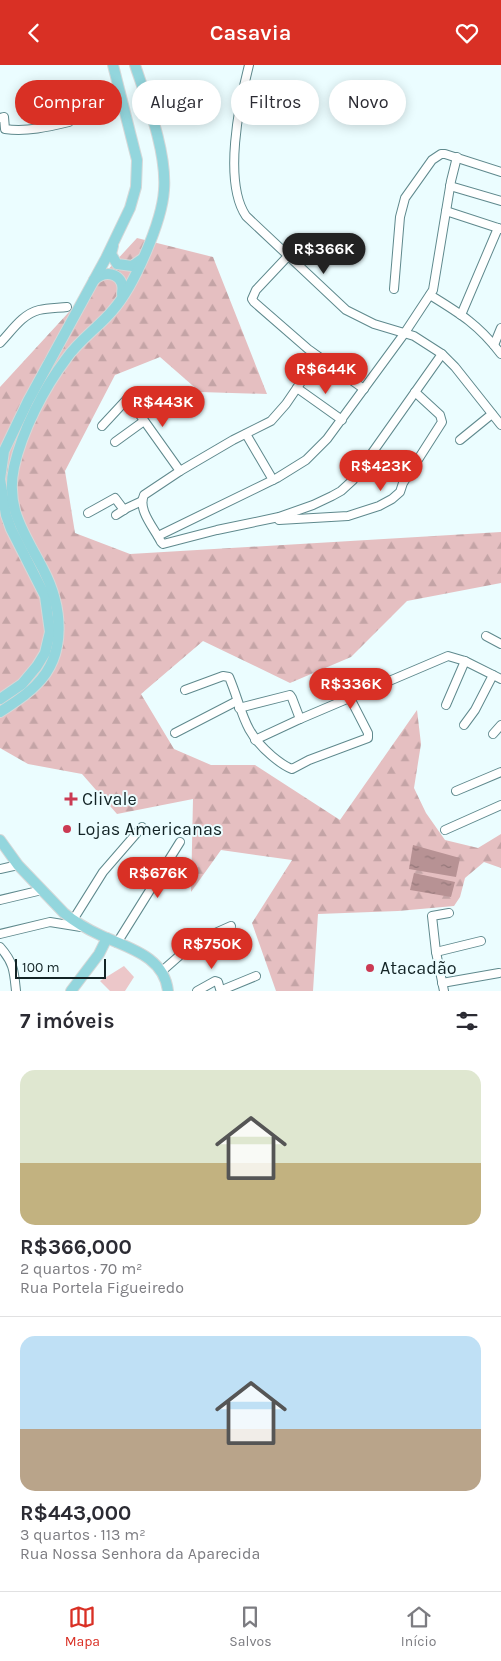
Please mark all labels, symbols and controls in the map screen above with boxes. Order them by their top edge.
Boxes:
icon: back [20,19,48,47]
icon: heart [453,19,481,47]
text: Casavia [210,20,291,46]
chip: Comprar [15,80,122,125]
chip: Alugar [132,80,221,125]
chip: Filtros [231,80,319,125]
chip: Novo [329,80,406,125]
pin: R$366K [283,233,365,275]
text: R$366K [293,239,355,258]
pin: R$644K [285,353,367,395]
text: R$644K [296,359,356,378]
pin: R$443K [122,385,204,428]
text: R$443K [133,392,193,411]
pin: R$423K [340,449,422,492]
text: R$423K [351,456,411,475]
pin: R$336K [310,667,392,710]
text: R$336K [320,674,382,693]
place label: Clivale [82,788,137,810]
marker: Clivale [64,792,78,806]
place label: Lojas Americanas [77,818,222,840]
marker: Lojas Americanas [61,823,73,835]
pin: R$676K [117,857,199,899]
text: R$676K [128,863,188,882]
pin: R$750K [171,927,253,970]
text: R$750K [182,934,242,953]
scale bar [15,956,106,979]
place label: Atacadão [380,957,457,979]
text: 100 m [22,959,60,976]
marker: Atacadão [364,962,376,974]
icon: filters [453,1007,481,1035]
text: 7 imóveis [20,1009,114,1033]
icon: home [206,1103,296,1193]
text: R$366,000 [20,1235,132,1259]
text: 2 quartos · 70 m² [20,1259,143,1278]
text: Rua Portela Figueiredo [20,1278,184,1297]
icon: home [206,1368,296,1458]
text: R$443,000 [20,1501,131,1525]
text: 3 quartos · 113 m² [20,1525,146,1544]
text: Rua Nossa Senhora da Aparecida [20,1544,260,1563]
tab: Mapa [65,1603,100,1650]
tab: Salvos [229,1603,272,1650]
tab: Início [401,1603,436,1650]

